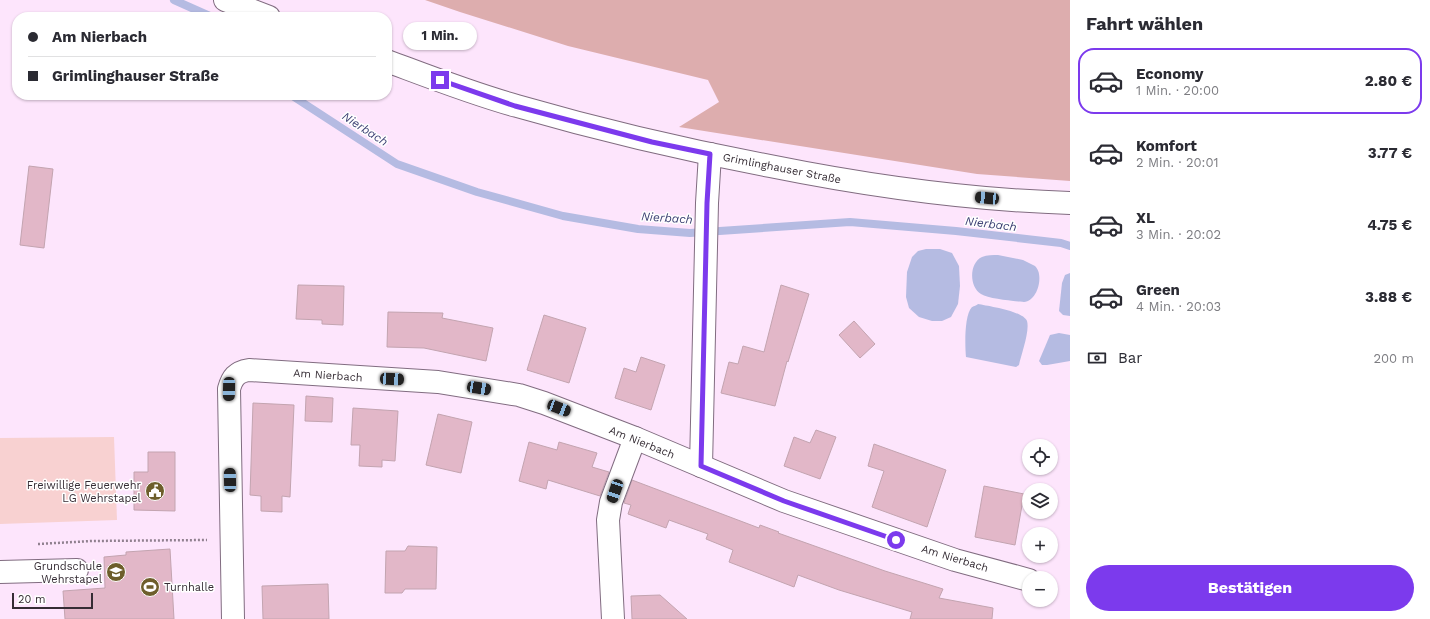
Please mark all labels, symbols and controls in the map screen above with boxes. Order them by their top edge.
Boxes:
text: Fahrt wählen [1086,13,1203,34]
callout: 1 Min. [403,22,477,50]
text: Am Nierbach [52,28,147,46]
text: 1 Min. [422,28,458,43]
icon: car [1088,63,1124,99]
text: Economy [1136,65,1203,83]
text: Grimlinghauser Straße [52,67,219,85]
route end [431,71,449,89]
text: 2.80 € [1365,72,1412,90]
text: 1 Min. · 20:00 [1136,83,1219,98]
water label: Nierbach [340,109,390,149]
icon: car [1088,135,1124,171]
text: Komfort [1136,137,1197,155]
text: 3.77 € [1368,144,1412,162]
street label: Grimlinghauser Straße [722,151,842,186]
text: 2 Min. · 20:01 [1136,155,1219,170]
car [975,191,999,205]
icon: car [1088,207,1124,243]
water label: Nierbach [641,209,693,227]
text: XL [1136,209,1155,227]
water label: Nierbach [964,214,1018,234]
text: 4.75 € [1367,216,1412,234]
text: 3 Min. · 20:02 [1136,227,1221,242]
icon: car [1088,279,1124,315]
text: Green [1136,281,1180,299]
text: 3.88 € [1365,288,1412,306]
text: 4 Min. · 20:03 [1136,299,1221,314]
icon: cash [1086,347,1108,369]
text: Bar [1118,349,1142,367]
text: 200 m [1373,351,1414,366]
street label: Am Nierbach [293,367,363,384]
car [380,372,404,386]
car [223,377,235,401]
car [466,380,492,396]
car [546,398,572,418]
street label: Am Nierbach [607,423,676,461]
map controls [1022,439,1058,607]
button: locate [1022,439,1058,475]
car [224,468,236,492]
car [605,478,625,504]
place label: Freiwillige Feuerwehr LG Wehrstapel [27,479,142,505]
public building icon: Freiwillige Feuerwehr LG Wehrstapel [144,480,166,502]
button: layers [1022,483,1058,519]
button: + [1022,527,1058,563]
route start [887,531,905,549]
street label: Am Nierbach [920,542,990,575]
place label: Grundschule Wehrstapel [34,560,103,586]
school or university icon: Grundschule Wehrstapel [105,561,127,583]
button: Bestätigen [1086,565,1414,611]
button: − [1022,571,1058,607]
sports icon: Turnhalle [139,576,161,598]
place label: Turnhalle [164,581,214,594]
scale bar [12,591,93,610]
text: 20 m [18,593,46,606]

